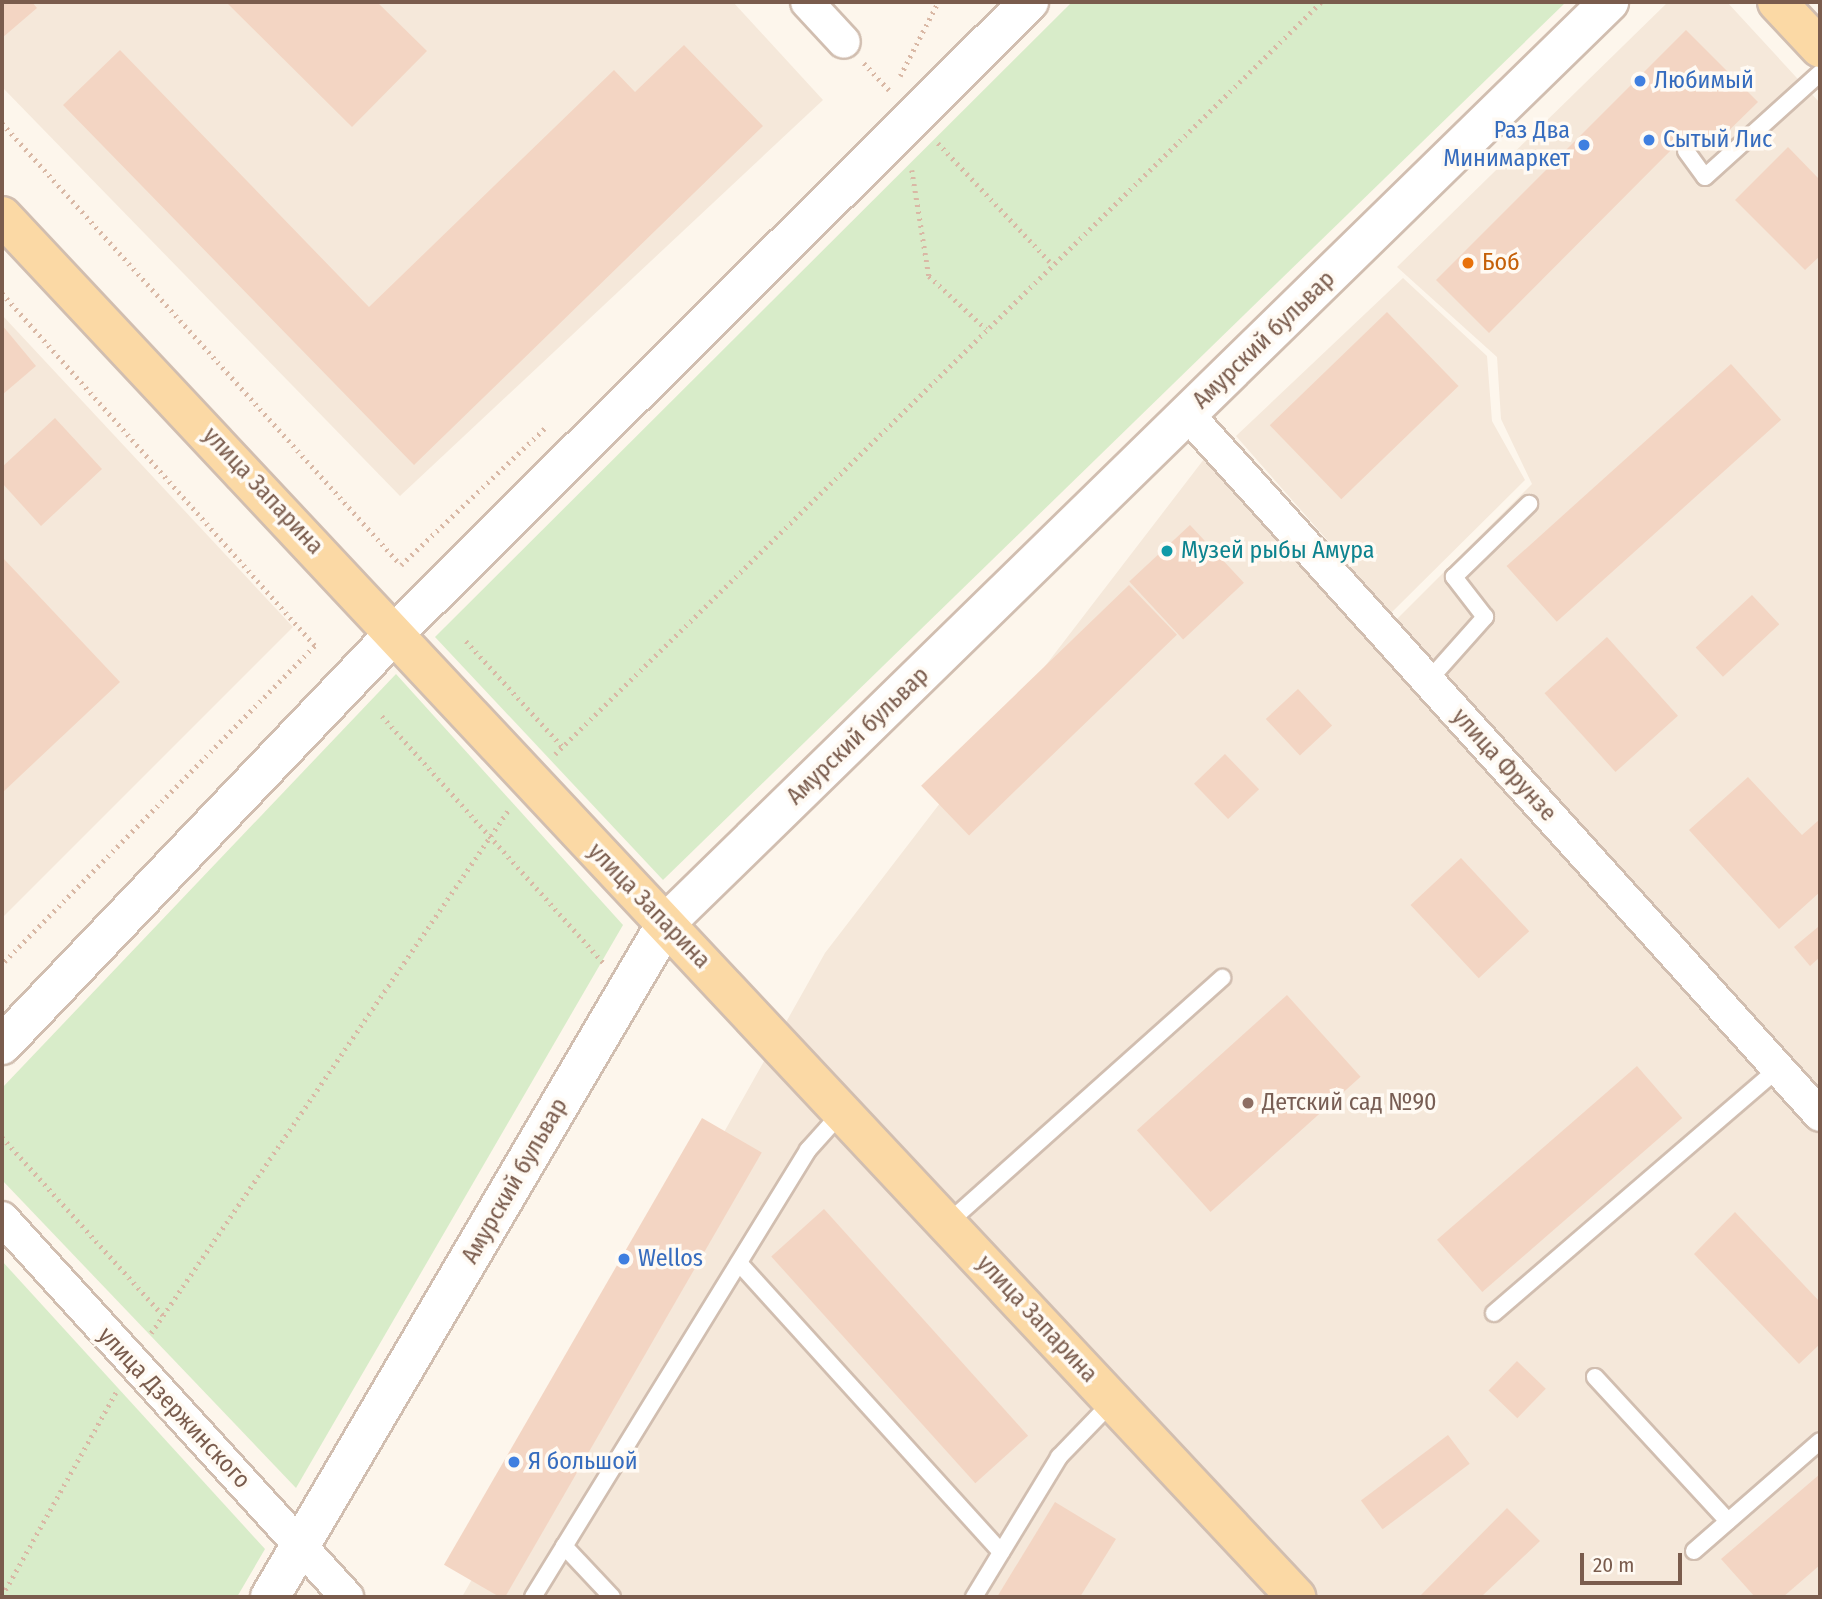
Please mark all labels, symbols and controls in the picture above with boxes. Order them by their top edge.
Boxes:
place label: Любимый [1654,67,1754,95]
marker: Любимый [1632,73,1648,89]
place label: Раз Два Минимаркет [1443,117,1570,173]
place label: Сытый Лис [1663,126,1772,154]
marker: Сытый Лис [1641,132,1657,148]
marker: Раз Два Минимаркет [1576,137,1592,153]
place label: Боб [1482,249,1520,277]
marker: Боб [1460,255,1476,271]
street label: Амурский бульвар [1187,265,1341,415]
street label: улица Запарина [197,421,329,561]
place label: Музей рыбы Амура [1181,537,1374,565]
marker: Музей рыбы Амура [1159,543,1175,559]
street label: Амурский бульвар [781,661,935,811]
street label: улица Фрунзе [1446,703,1562,827]
street label: улица Запарина [582,837,716,975]
place label: Детский сад №90 [1262,1089,1437,1117]
street label: Амурский бульвар [456,1093,574,1269]
marker: Детский сад №90 [1240,1095,1256,1111]
place label: Wellos [638,1245,703,1273]
street label: улица Запарина [971,1249,1103,1389]
marker: Wellos [616,1251,632,1267]
street label: улица Дзержинского [92,1321,256,1495]
place label: Я большой [528,1448,638,1476]
marker: Я большой [506,1454,522,1470]
scale bar [1584,1540,1686,1584]
text: 20 m [1593,1552,1634,1578]

